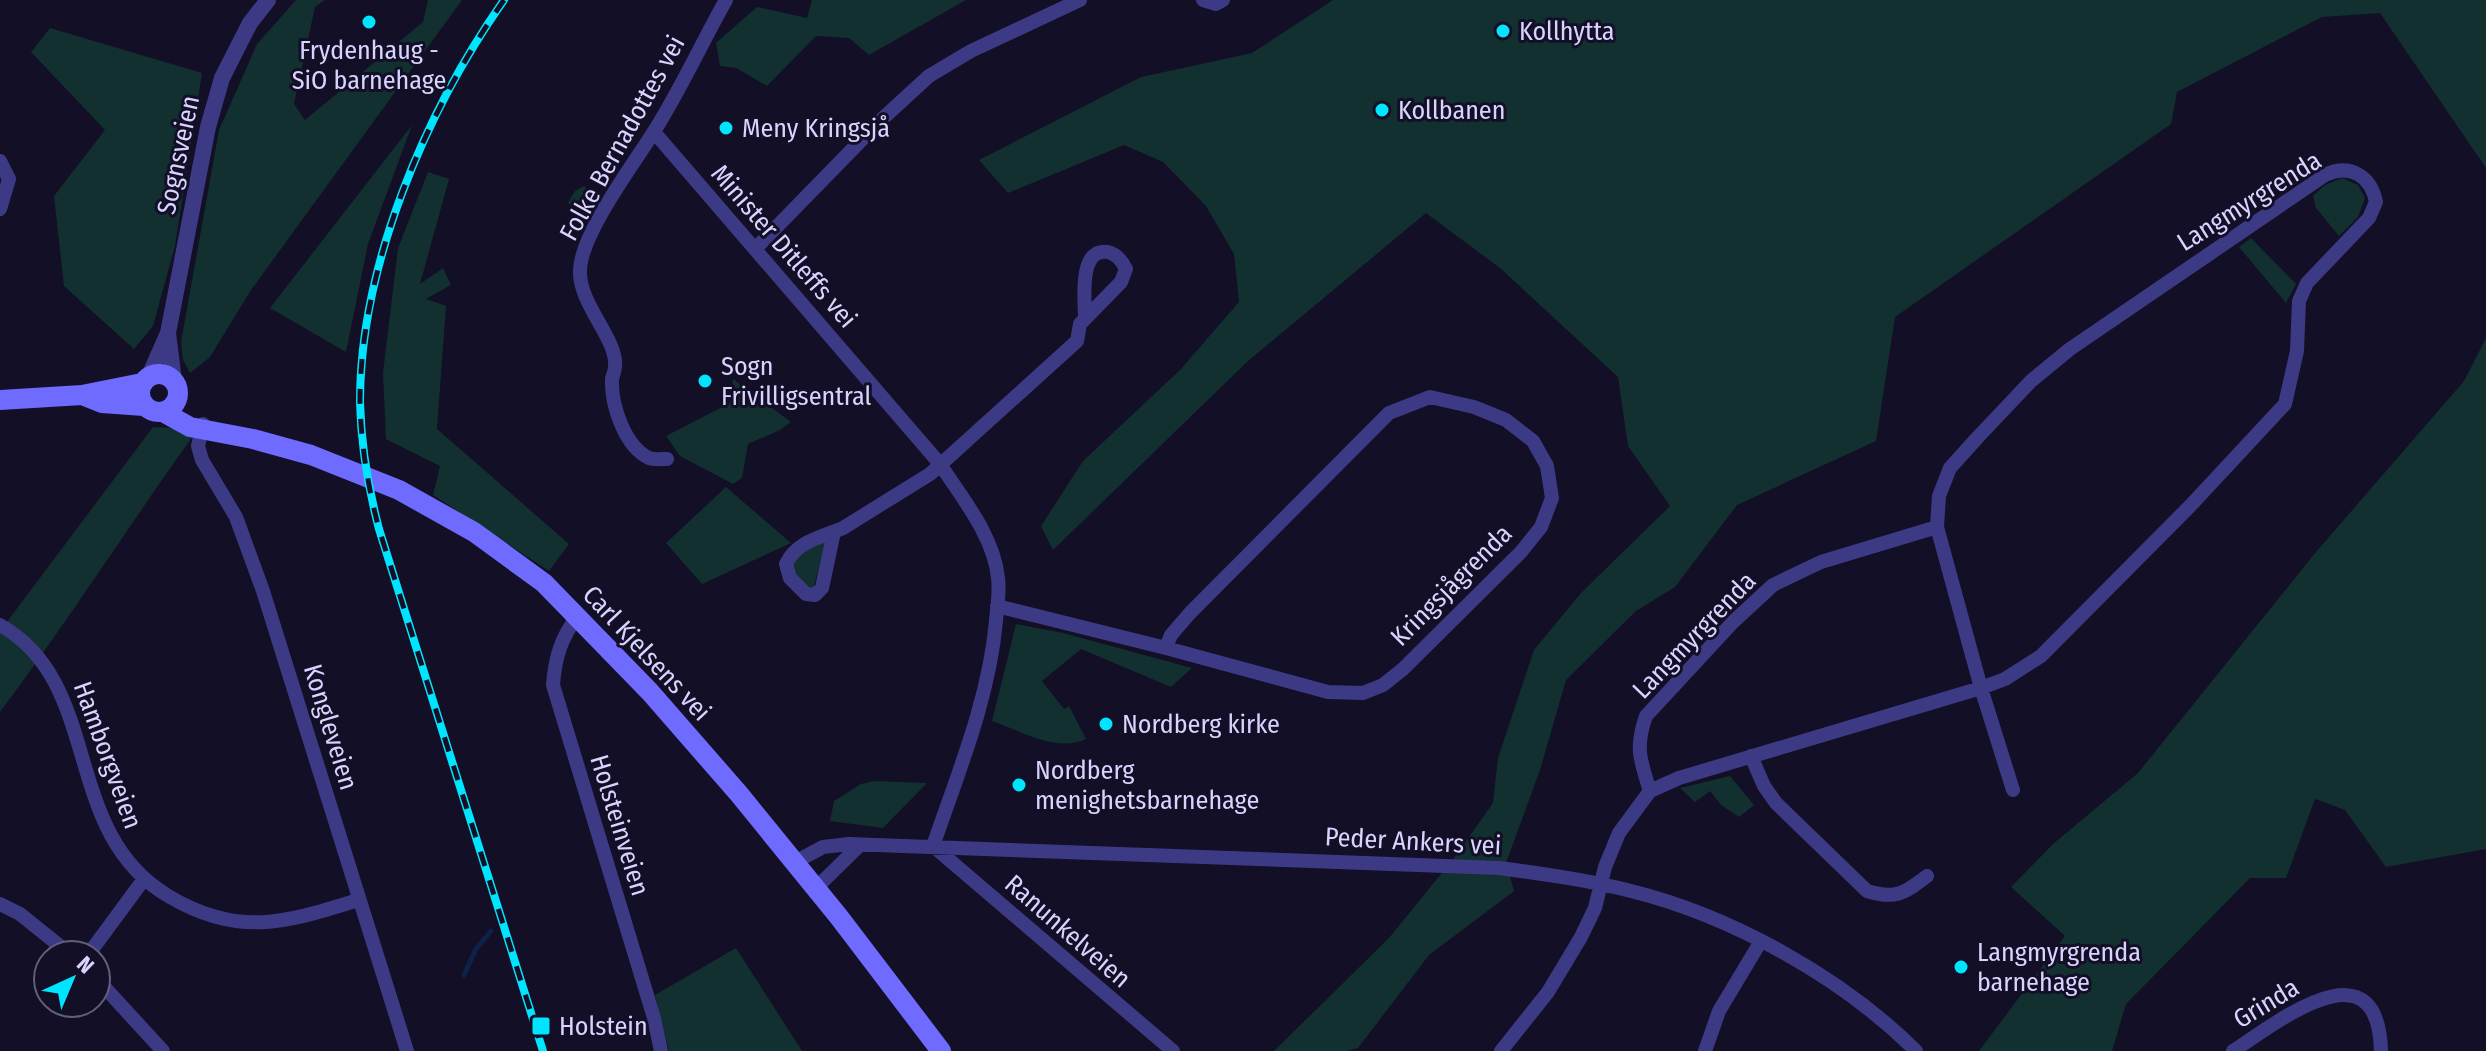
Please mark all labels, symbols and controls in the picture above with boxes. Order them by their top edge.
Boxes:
marker: Frydenhaug - SiO barnehage [360,13,378,31]
place label: Kollhytta [1519,16,1614,47]
marker: Kollhytta [1494,22,1512,40]
street label: Folke Bernadottes vei [553,30,692,246]
place label: Frydenhaug - SiO barnehage [292,35,446,96]
street label: Sognsveien [151,93,206,217]
place label: Kollbanen [1398,95,1505,126]
marker: Kollbanen [1373,101,1391,119]
place label: Meny Kringsjå [742,113,890,144]
marker: Meny Kringsjå [717,119,735,137]
street label: Langmyrgrenda [2172,145,2327,258]
street label: Minister Ditleffs vei [704,158,863,334]
place label: Sogn Frivilligsentral [721,351,871,412]
marker: Sogn Frivilligsentral [696,372,714,390]
street label: Kringsjågrenda [1384,518,1519,653]
street label: Langmyrgrenda [1626,566,1762,705]
street label: Carl Kjelsens vei [576,579,717,727]
street label: Kongleveien [297,661,364,794]
street label: Hamborgveien [67,677,148,833]
place label: Nordberg kirke [1122,709,1280,740]
marker: Nordberg kirke [1097,715,1115,733]
street label: Holsteinveien [583,751,656,899]
place label: Nordberg menighetsbarnehage [1035,755,1259,816]
marker: Nordberg menighetsbarnehage [1010,776,1028,794]
street label: Peder Ankers vei [1324,821,1502,862]
street label: Ranunkelveien [998,868,1137,994]
place label: Langmyrgrenda barnehage [1977,937,2141,998]
north arrow [32,939,112,1019]
text: N [71,951,100,979]
marker: Langmyrgrenda barnehage [1952,958,1970,976]
street label: Grinda [2228,972,2305,1035]
place label: Holstein [559,1011,648,1042]
marker: Holstein [530,1015,552,1037]

